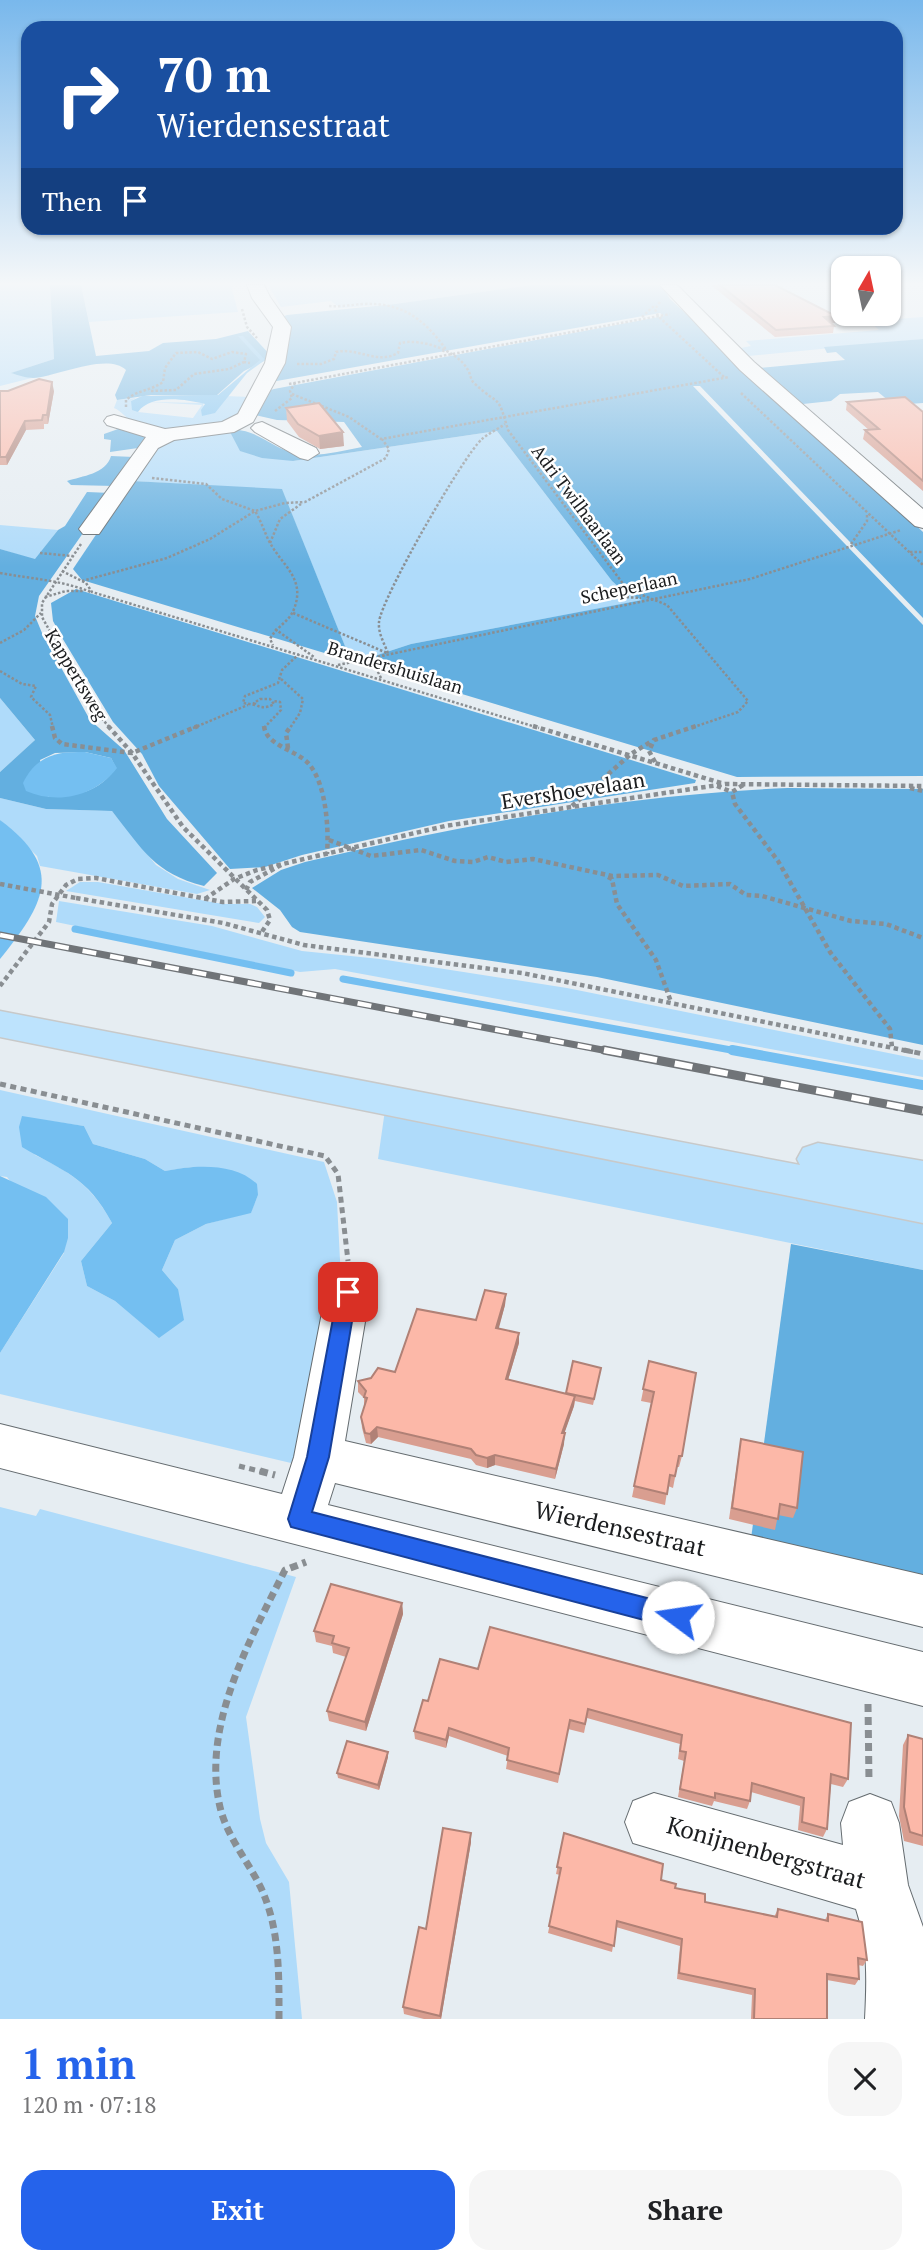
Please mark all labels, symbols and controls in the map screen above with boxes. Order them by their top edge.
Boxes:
text: 70 m [157,41,271,106]
icon: right [42,49,133,140]
text: Wierdensestraat [157,104,390,146]
icon: arrive [116,182,154,220]
text: Then [42,184,102,218]
north arrow [831,256,901,326]
map controls [831,256,901,326]
street label: Adri Twilhaarlaan [527,440,633,569]
street label: Scheperlaan [578,565,680,609]
street label: Kappertsweg [40,624,114,725]
street label: Brandershuislaan [325,635,466,699]
street label: Evershoevelaan [499,765,647,815]
pin [318,1262,378,1322]
icon: arrive [329,1273,367,1311]
street label: Wierdensestraat [532,1493,709,1563]
position arrow [641,1580,715,1654]
street label: Konijnenbergstraat [663,1808,869,1896]
text: 1 min [21,2035,136,2091]
button: close [828,2042,902,2116]
text: 120 m · 07:18 [21,2089,156,2120]
button: Exit [21,2170,455,2250]
button: Share [469,2170,902,2250]

